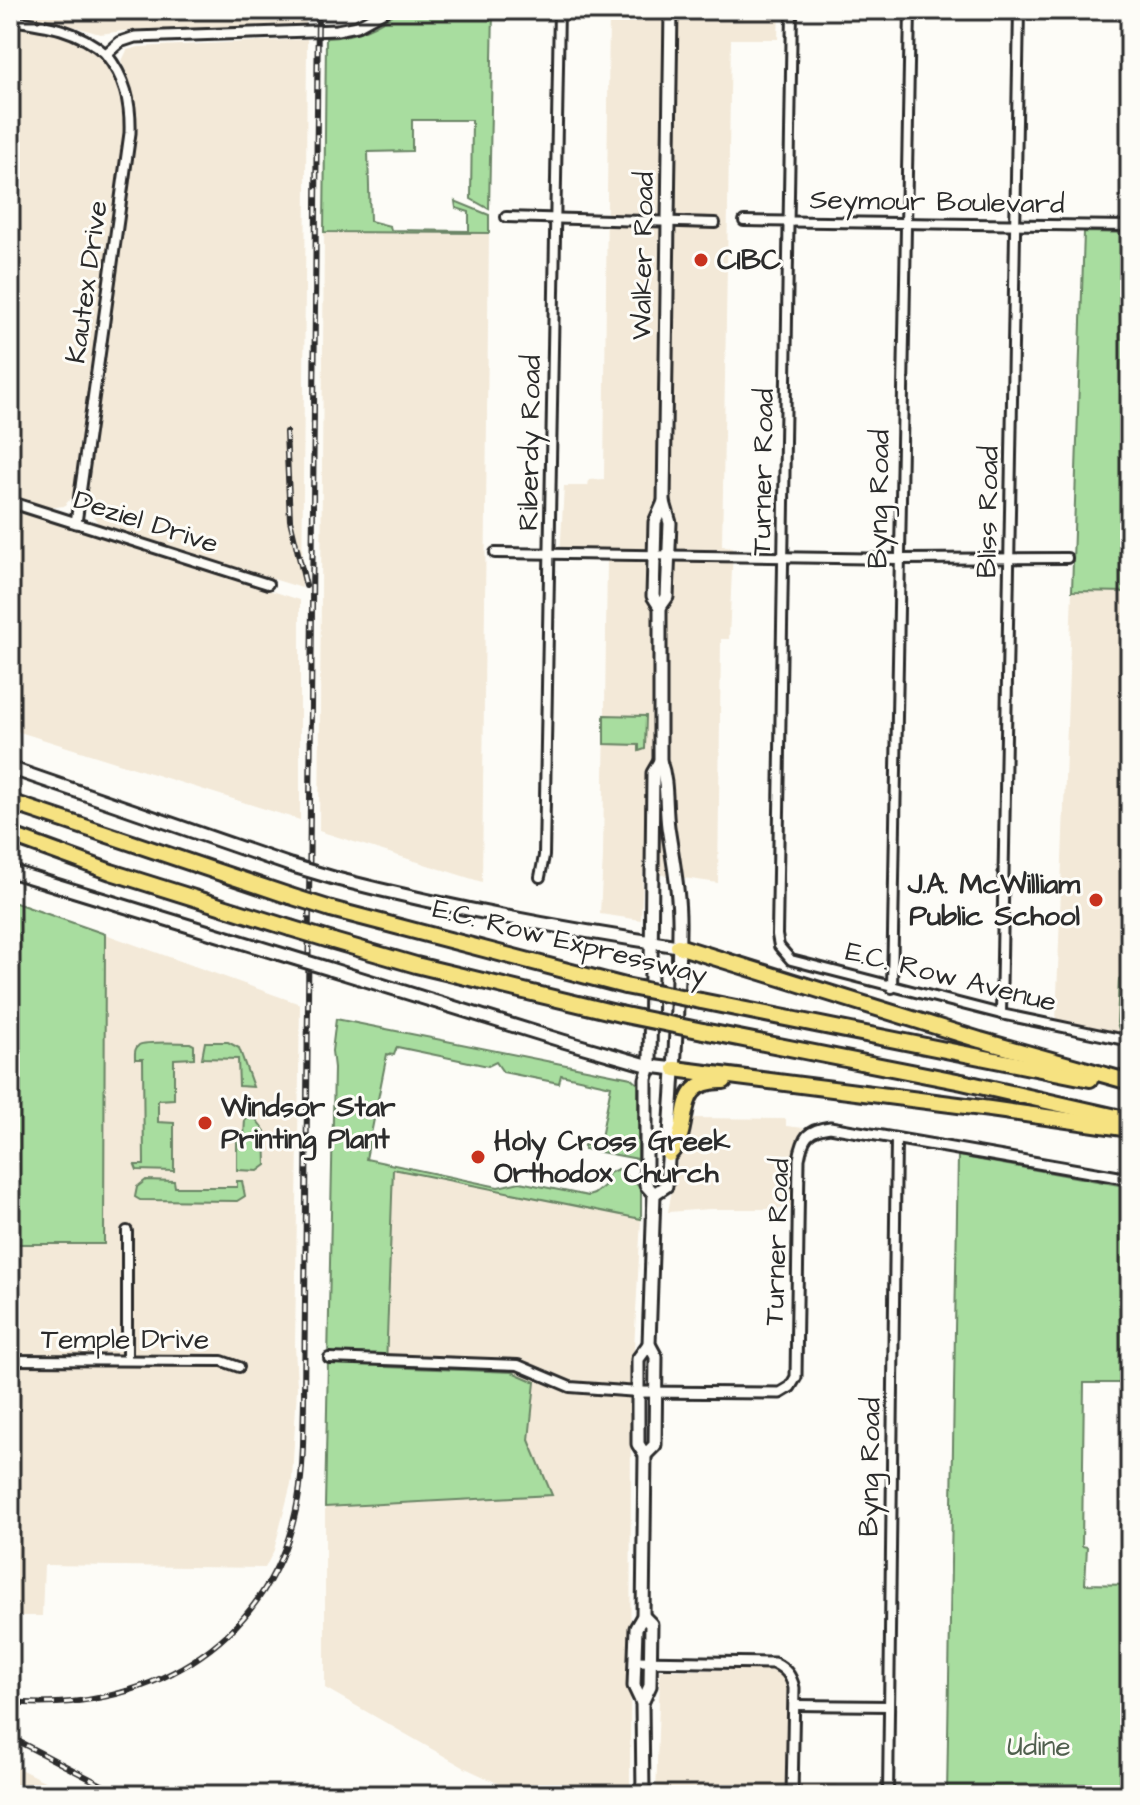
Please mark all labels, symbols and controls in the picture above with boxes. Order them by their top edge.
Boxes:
street label: Walker Road [622,172,664,340]
street label: Seymour Boulevard [809,180,1065,226]
street label: Kautex Drive [56,198,118,366]
place label: CIBC [717,241,781,280]
marker: CIBC [692,251,710,269]
street label: Riberdy Road [509,355,553,531]
street label: Turner Road [742,388,784,556]
street label: Byng Road [858,429,902,569]
street label: Bliss Road [967,446,1009,578]
street label: Deziel Drive [69,480,223,564]
place label: J.A. McWilliam Public School [907,865,1081,936]
street label: E.C. Row Expressway [428,889,711,997]
marker: J.A. McWilliam Public School [1087,891,1105,909]
street label: E.C. Row Avenue [841,932,1061,1022]
place label: Windsor Star Printing Plant [220,1088,396,1161]
marker: Windsor Star Printing Plant [196,1114,214,1132]
place label: Holy Cross Greek Orthodox Church [494,1122,731,1193]
marker: Holy Cross Greek Orthodox Church [469,1148,487,1166]
street label: Turner Road [755,1158,799,1326]
street label: Temple Drive [41,1320,209,1359]
street label: Byng Road [849,1397,893,1537]
park label: Udine [1007,1727,1071,1766]

